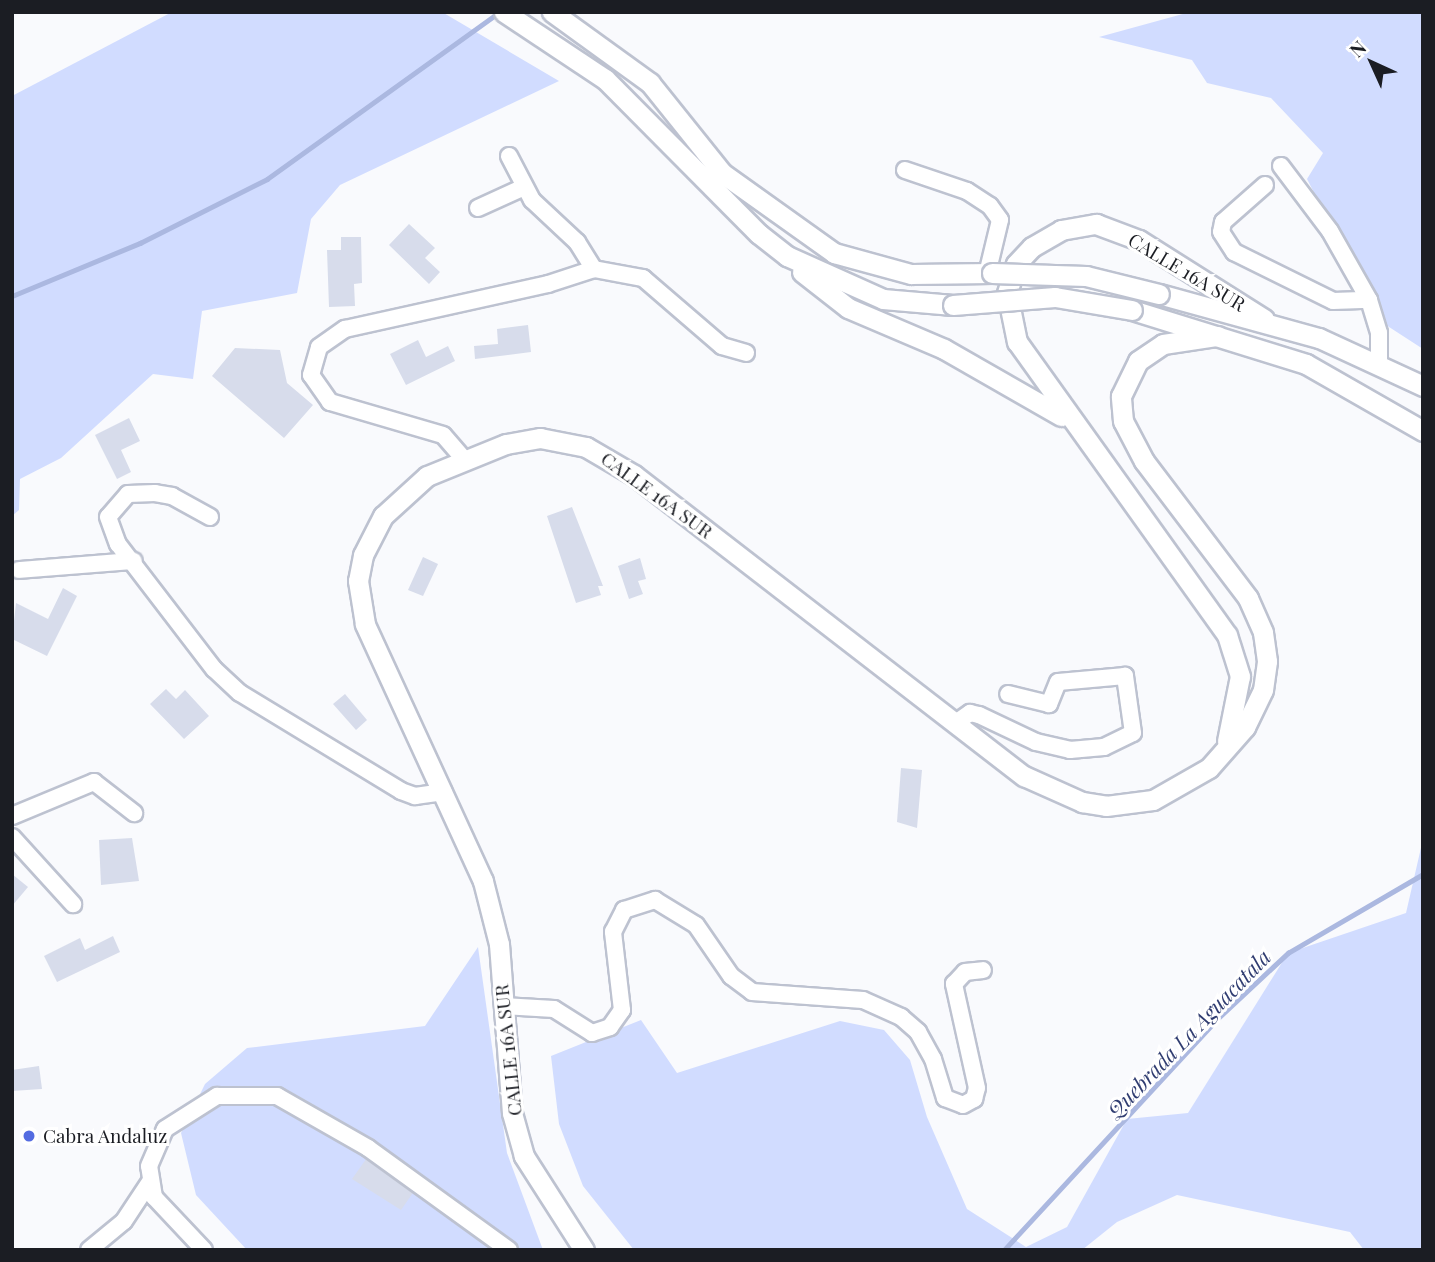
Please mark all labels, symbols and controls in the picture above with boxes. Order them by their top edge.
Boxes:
north arrow [1337,28,1407,98]
text: N [1343,34,1371,62]
street label: CALLE 16A SUR [1124,228,1250,316]
street label: CALLE 16A SUR [597,447,717,543]
water label: Quebrada La Aguacatala [1101,944,1275,1122]
street label: CALLE 16A SUR [490,983,526,1117]
place label: Cabra Andaluz [43,1125,168,1147]
marker: Cabra Andaluz [21,1128,37,1144]

